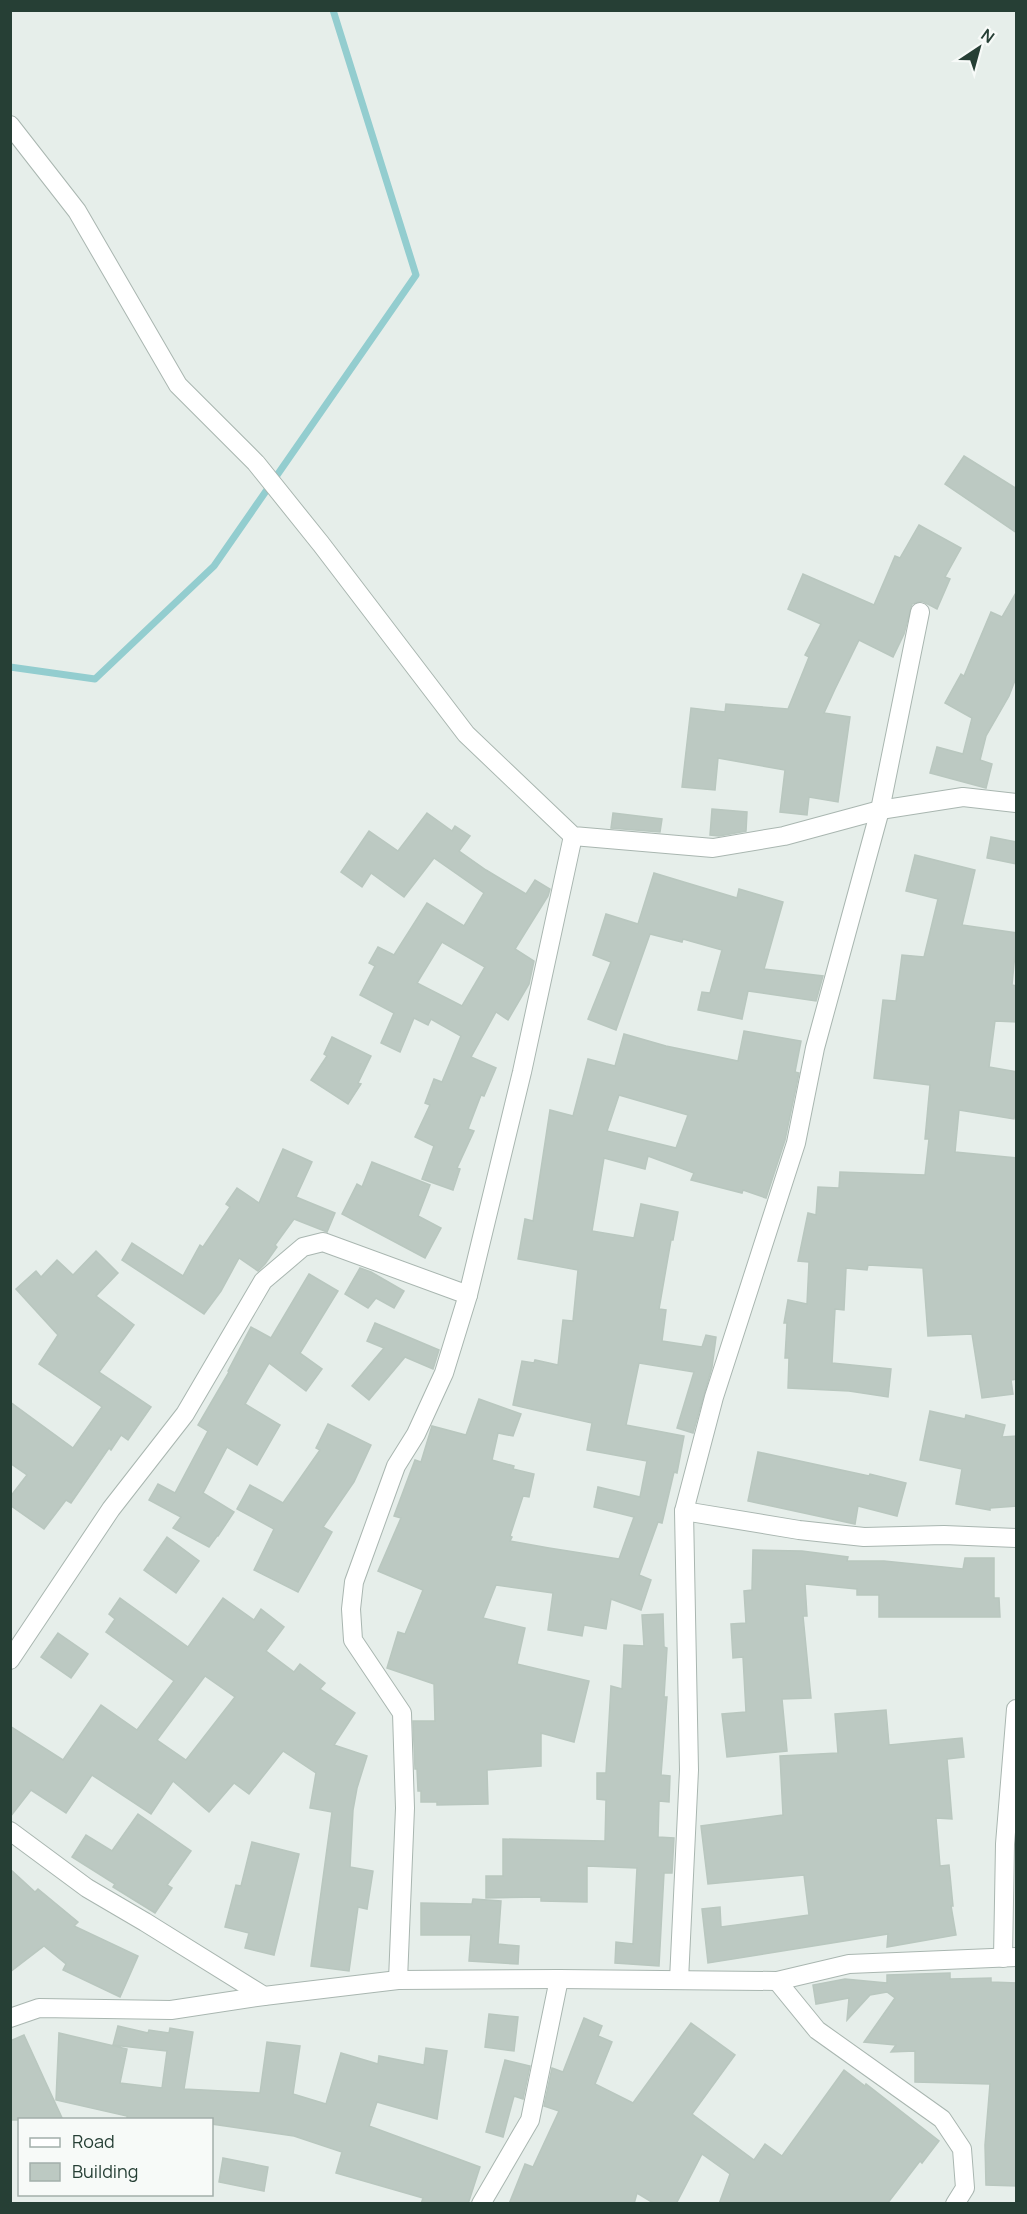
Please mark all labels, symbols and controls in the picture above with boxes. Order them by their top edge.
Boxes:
north arrow [949,18,1009,78]
text: N [977,24,999,48]
legend [18,2118,213,2196]
text: Road [72,2129,115,2153]
text: Building [72,2159,138,2183]

